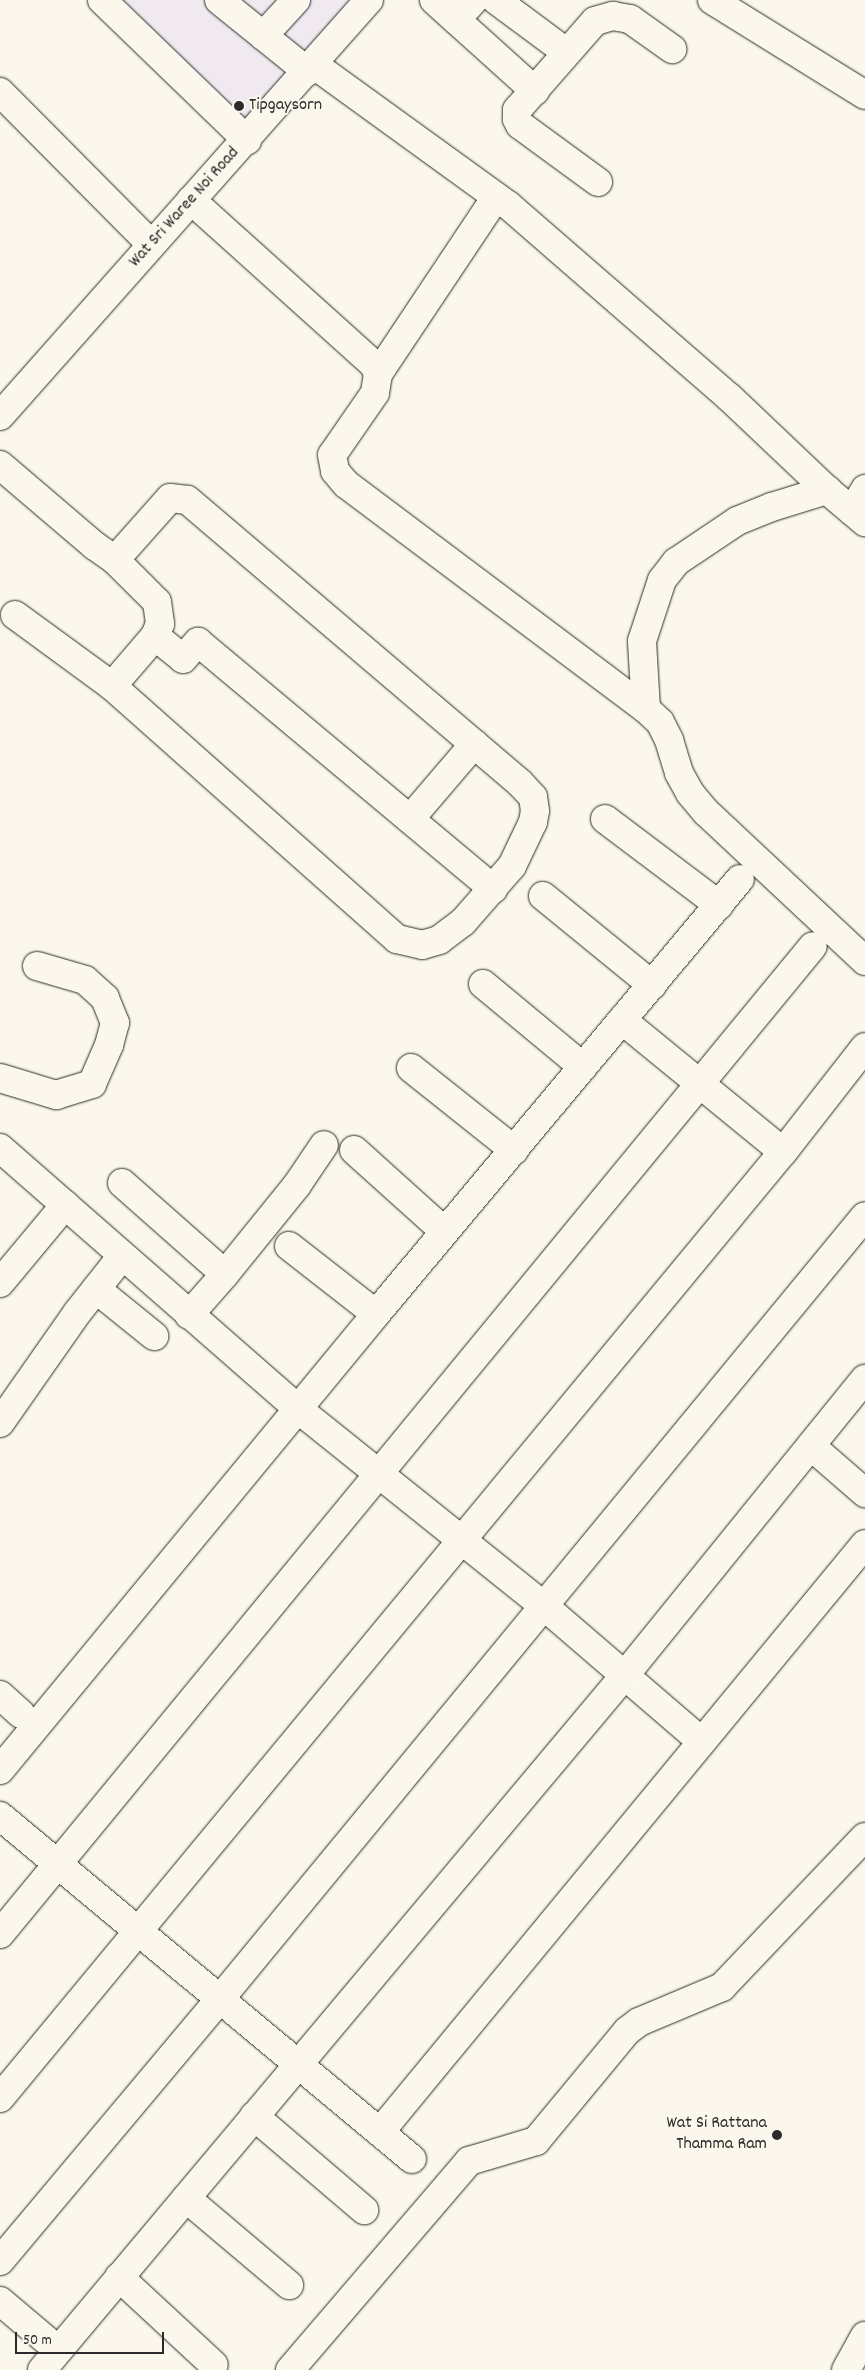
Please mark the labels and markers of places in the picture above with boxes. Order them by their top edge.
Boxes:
place label: Tipgaysorn [249,95,322,117]
marker: Tipgaysorn [233,100,245,112]
place label: Wat Si Rattana Thamma Ram [666,2114,767,2156]
marker: Wat Si Rattana Thamma Ram [771,2129,783,2141]

